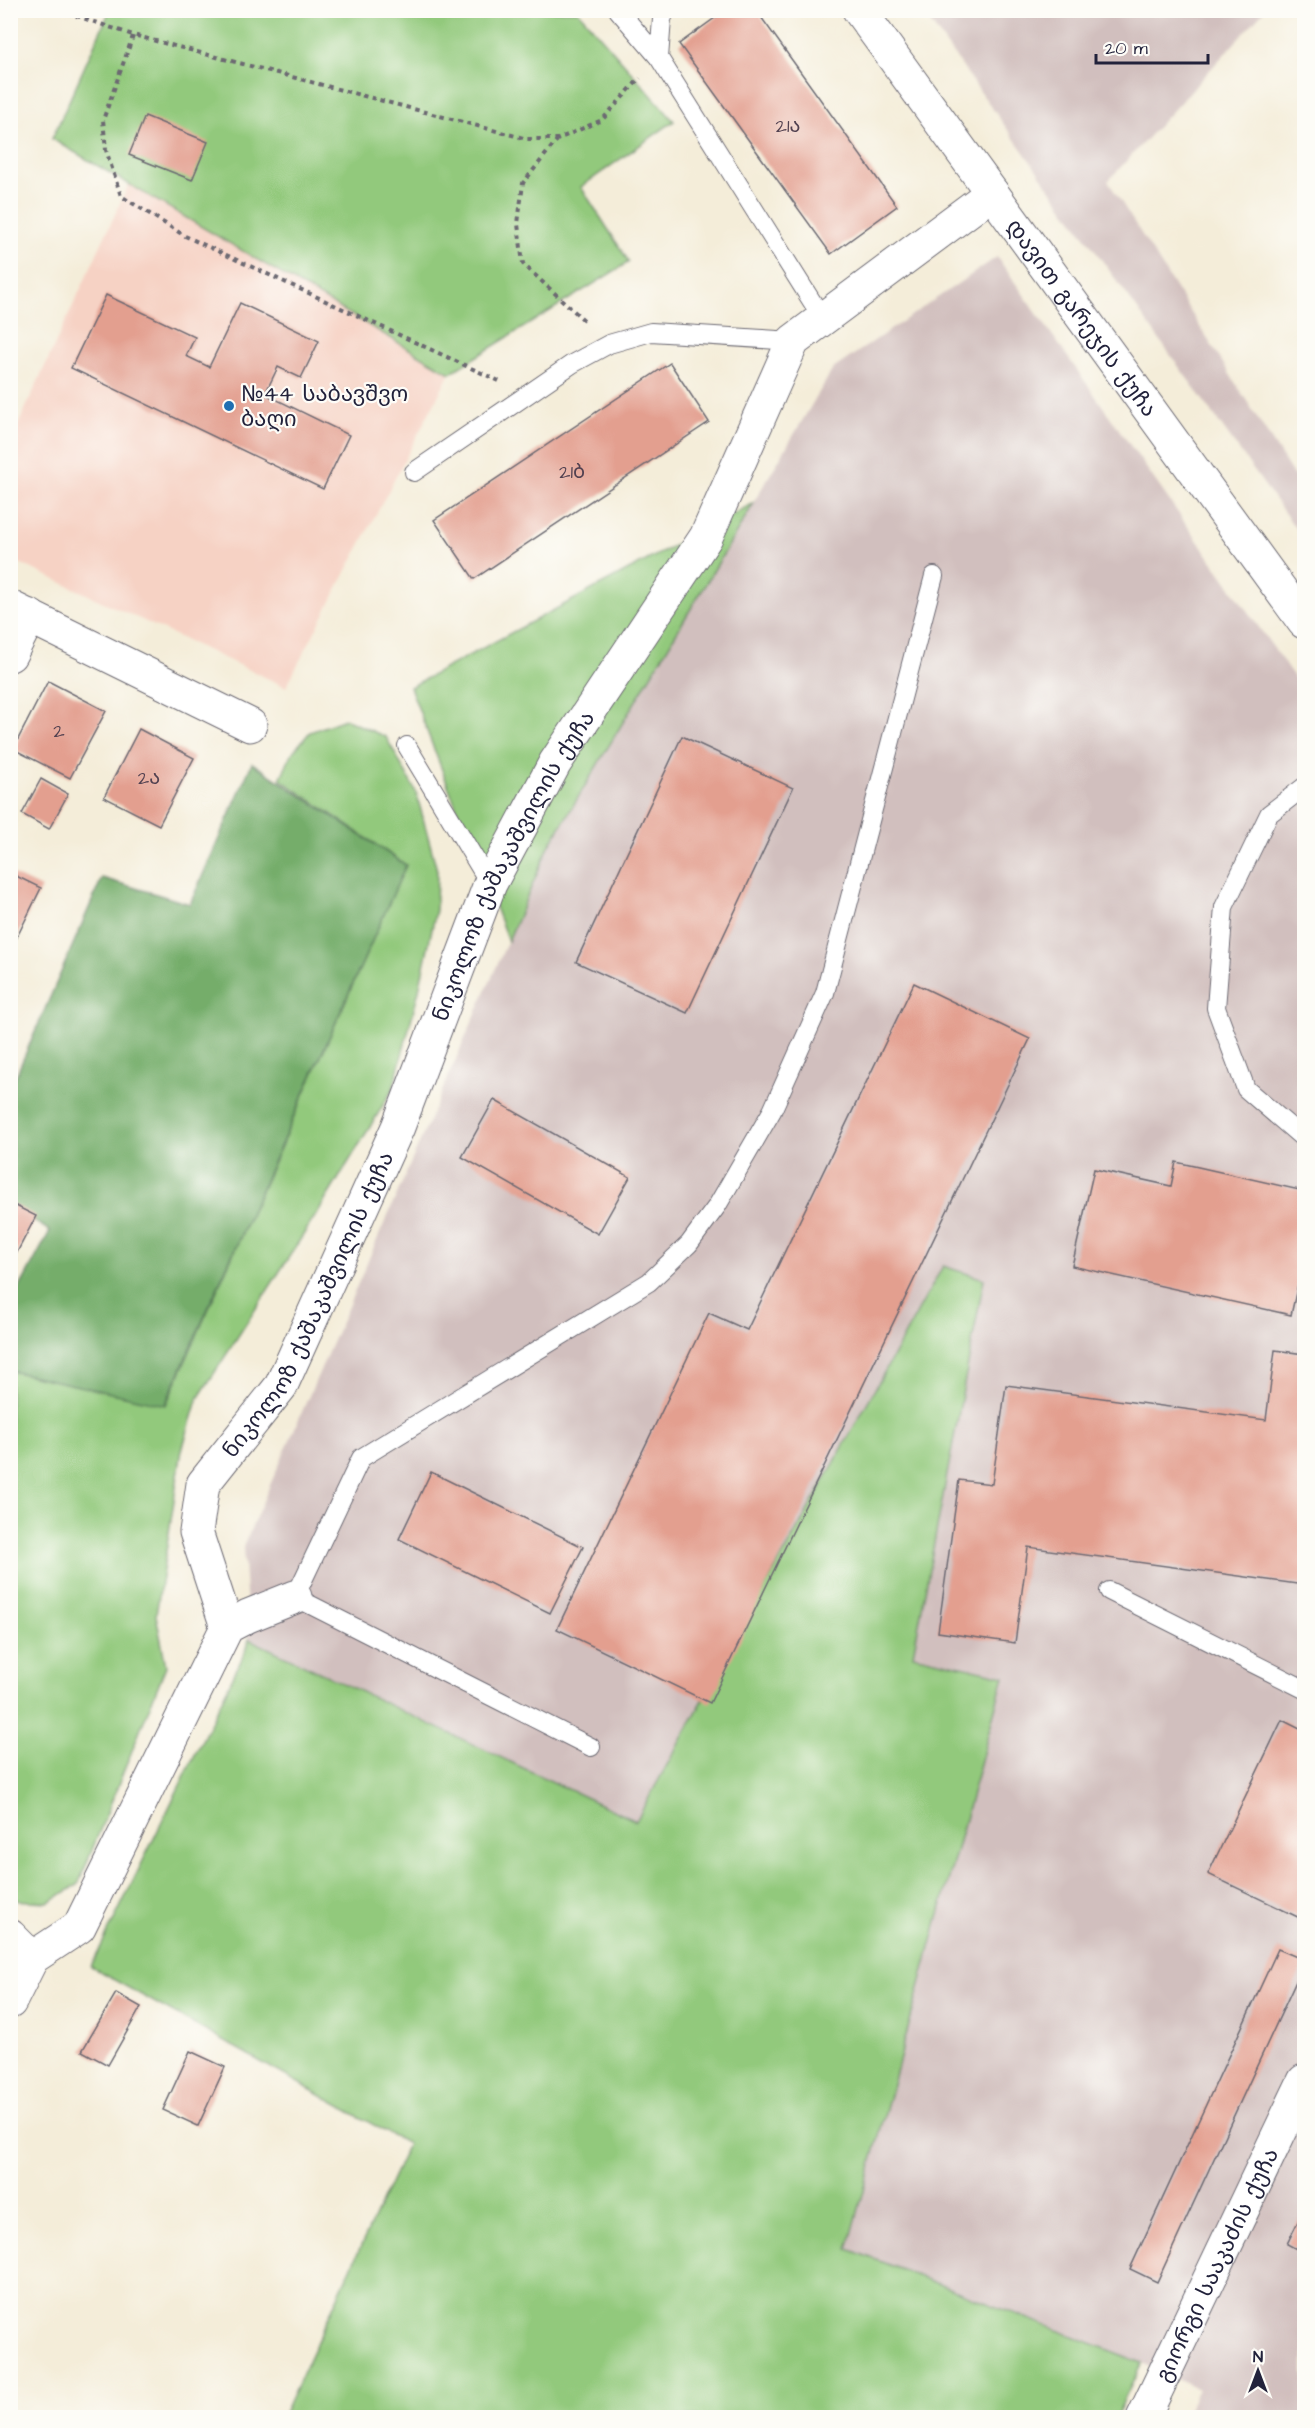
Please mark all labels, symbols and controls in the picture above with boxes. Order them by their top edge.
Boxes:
scale bar [1096,27,1208,65]
text: 20 m [1105,36,1148,61]
house number: 21ა [776,112,800,140]
street label: დავით გარეჯის ქუჩა [999,213,1164,424]
place label: №44 საბავშვო ბაღი [241,379,408,435]
marker: №44 საბავშვო ბაღი [222,399,236,413]
house number: 21ბ [559,458,585,486]
street label: ნიკოლოზ ქაშაკაშვილის ქუჩა [425,705,603,1026]
house number: 2 [53,717,65,745]
house number: 2ა [138,764,160,792]
street label: ნიკოლოზ ქაშაკაშვილის ქუჩა [216,1147,402,1465]
street label: გიორგი სააკაძის ქუჩა [1148,2143,1287,2387]
north arrow [1228,2341,1288,2401]
text: N [1253,2346,1263,2368]

